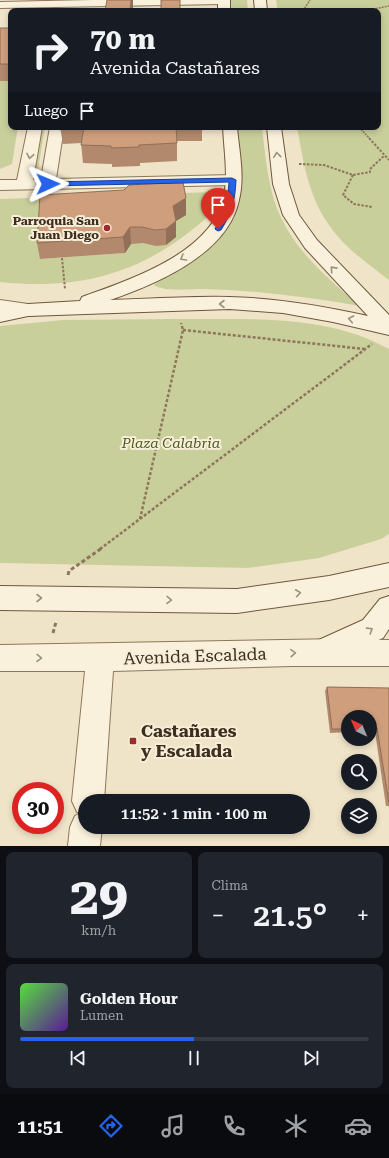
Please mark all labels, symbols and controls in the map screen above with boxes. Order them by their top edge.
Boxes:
text: 70 m [90,23,155,56]
icon: right [24,24,76,76]
text: Avenida Castañares [90,57,260,78]
icon: arrive [76,100,98,122]
text: Luego [24,102,68,120]
one-way arrow [272,152,281,158]
one-way arrow [26,153,34,159]
position arrow [27,163,69,205]
pin [201,188,235,229]
icon: arrive [207,194,229,216]
place label: Parroquia San Juan Diego [13,214,99,242]
marker: Parroquia San Juan Diego [102,223,112,233]
one-way arrow [180,253,187,260]
one-way arrow [330,266,337,274]
one-way arrow [219,299,225,308]
one-way arrow [348,315,354,323]
park label: Plaza Calabria [121,435,220,451]
one-way arrow [295,589,301,598]
one-way arrow [36,594,42,602]
one-way arrow [166,596,172,604]
one-way arrow [366,627,373,634]
street label: Avenida Escalada [123,644,267,668]
one-way arrow [290,648,296,657]
one-way arrow [36,654,42,662]
north arrow [341,710,377,746]
map controls [341,710,377,834]
place label: Castañares y Escalada [141,721,237,761]
marker: Castañares y Escalada [128,736,138,746]
button: search [341,754,377,790]
speed limit sign: 30 [12,782,64,834]
button: layers [341,798,377,834]
text: 11:52 · 1 min · 100 m [121,805,267,823]
text: 29 [70,866,128,927]
text: Clima [212,878,248,893]
text: 21.5° [253,898,327,933]
text: − [212,903,224,928]
text: + [357,903,369,928]
text: km/h [81,923,116,938]
text: Golden Hour [80,990,178,1008]
text: Lumen [80,1008,124,1023]
icon: previous [67,1047,89,1069]
icon: pause [183,1047,205,1069]
icon: next [300,1047,322,1069]
icon: directions [97,1112,125,1140]
icon: music [159,1112,187,1140]
icon: phone [220,1112,248,1140]
icon: climate [282,1112,310,1140]
icon: car [344,1112,372,1140]
text: 11:51 [17,1116,63,1137]

